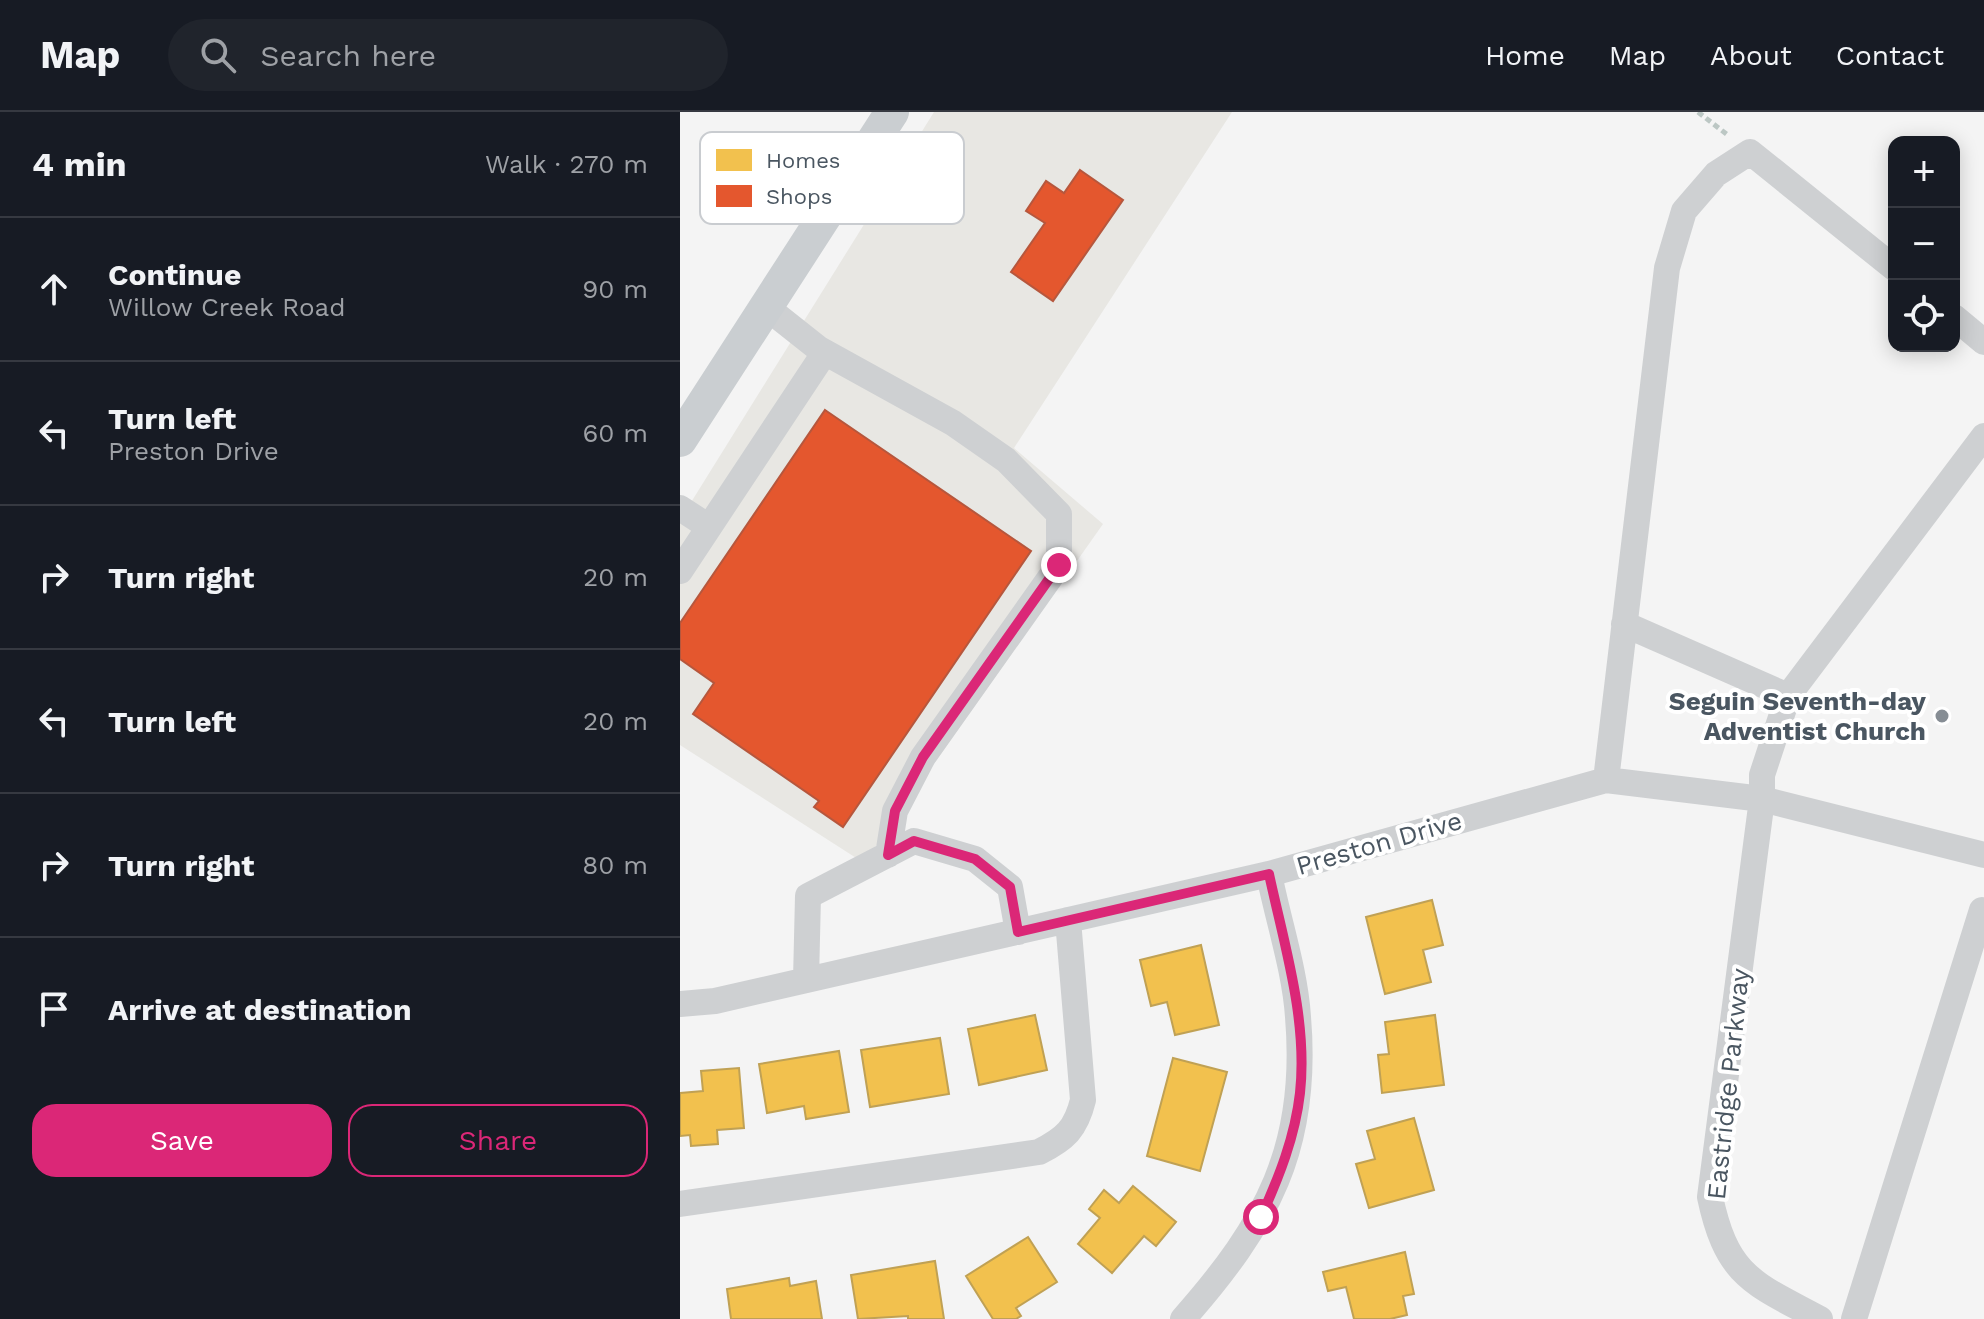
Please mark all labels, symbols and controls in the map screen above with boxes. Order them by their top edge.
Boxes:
search box [168,19,728,91]
text: Map [40,33,120,77]
icon: search [196,33,240,77]
text: Search here [260,38,436,73]
text: Home [1485,39,1565,72]
text: Map [1609,39,1666,72]
text: About [1710,39,1792,72]
text: Contact [1836,39,1944,72]
legend [700,132,964,224]
map controls [1888,136,1960,352]
button: + [1888,136,1960,208]
text: 4 min [32,144,127,184]
text: Homes [766,148,840,173]
text: Walk · 270 m [485,149,648,179]
text: Shops [766,184,832,209]
button: − [1888,208,1960,280]
text: Continue [108,257,241,292]
icon: ahead [32,267,76,311]
text: 90 m [582,274,648,304]
button: locate [1888,280,1960,352]
text: Willow Creek Road [108,292,346,322]
text: Turn left [108,401,236,436]
icon: left [32,411,76,455]
text: 60 m [582,418,648,448]
text: Preston Drive [108,436,279,466]
route end [1041,547,1077,583]
icon: right [32,555,76,599]
text: Turn right [108,560,254,595]
text: 20 m [583,562,648,592]
place label: Seguin Seventh-day Adventist Church [1669,686,1926,746]
icon: left [32,699,76,743]
text: Turn left [108,704,236,739]
text: 20 m [583,706,648,736]
marker: Seguin Seventh-day Adventist Church [1933,707,1951,725]
street label: Preston Drive [1293,805,1465,881]
icon: right [32,843,76,887]
text: Turn right [108,848,254,883]
text: 80 m [582,850,648,880]
street label: Eastridge Parkway [1701,966,1755,1201]
icon: arrive [32,987,76,1031]
text: Arrive at destination [108,992,412,1027]
button: Save [32,1104,332,1177]
button: Share [348,1104,648,1177]
route start [1243,1199,1279,1235]

